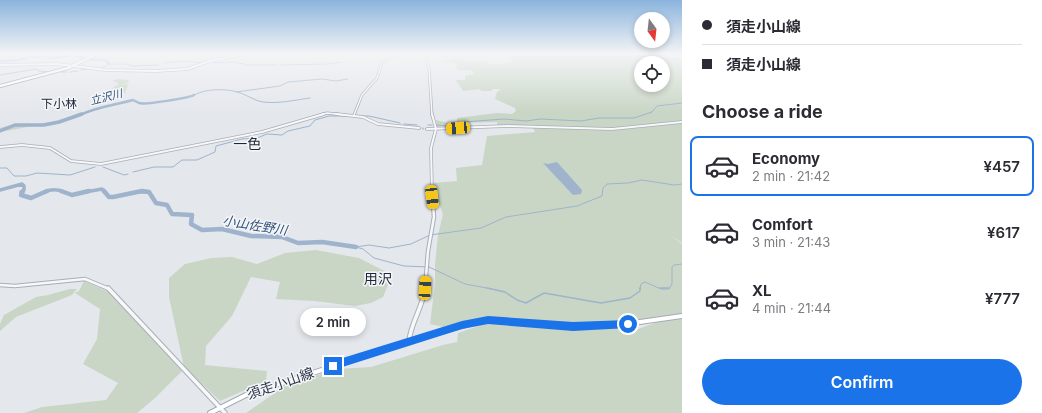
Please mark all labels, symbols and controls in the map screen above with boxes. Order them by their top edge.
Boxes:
north arrow [634,12,670,48]
map controls [634,12,670,92]
text: 須走小山線 [726,17,801,36]
text: 須走小山線 [726,55,801,74]
button: locate [634,56,670,92]
water label: 立沢川 [88,86,125,108]
district label: 下小林 [41,96,77,111]
text: Choose a ride [702,101,823,122]
car [446,121,470,135]
district label: 一色 [233,135,261,152]
icon: car [704,148,740,184]
text: Economy [752,149,820,168]
text: ¥457 [983,157,1020,176]
text: 2 min · 21:42 [752,168,830,184]
car [425,184,439,210]
water label: 小山佐野川 [222,212,290,238]
icon: car [704,214,740,250]
text: Comfort [752,215,813,234]
text: ¥617 [987,223,1020,242]
text: 3 min · 21:43 [752,234,830,250]
district label: 用沢 [364,270,392,287]
car [418,276,432,300]
icon: car [704,280,740,316]
text: XL [752,281,772,300]
text: ¥777 [985,289,1020,308]
text: 4 min · 21:44 [752,300,831,316]
callout: 2 min [300,308,366,336]
text: 2 min [316,314,350,330]
route start [619,315,637,333]
route end [324,357,342,375]
button: Confirm [702,359,1022,405]
street label: 須走小山線 [244,364,316,402]

